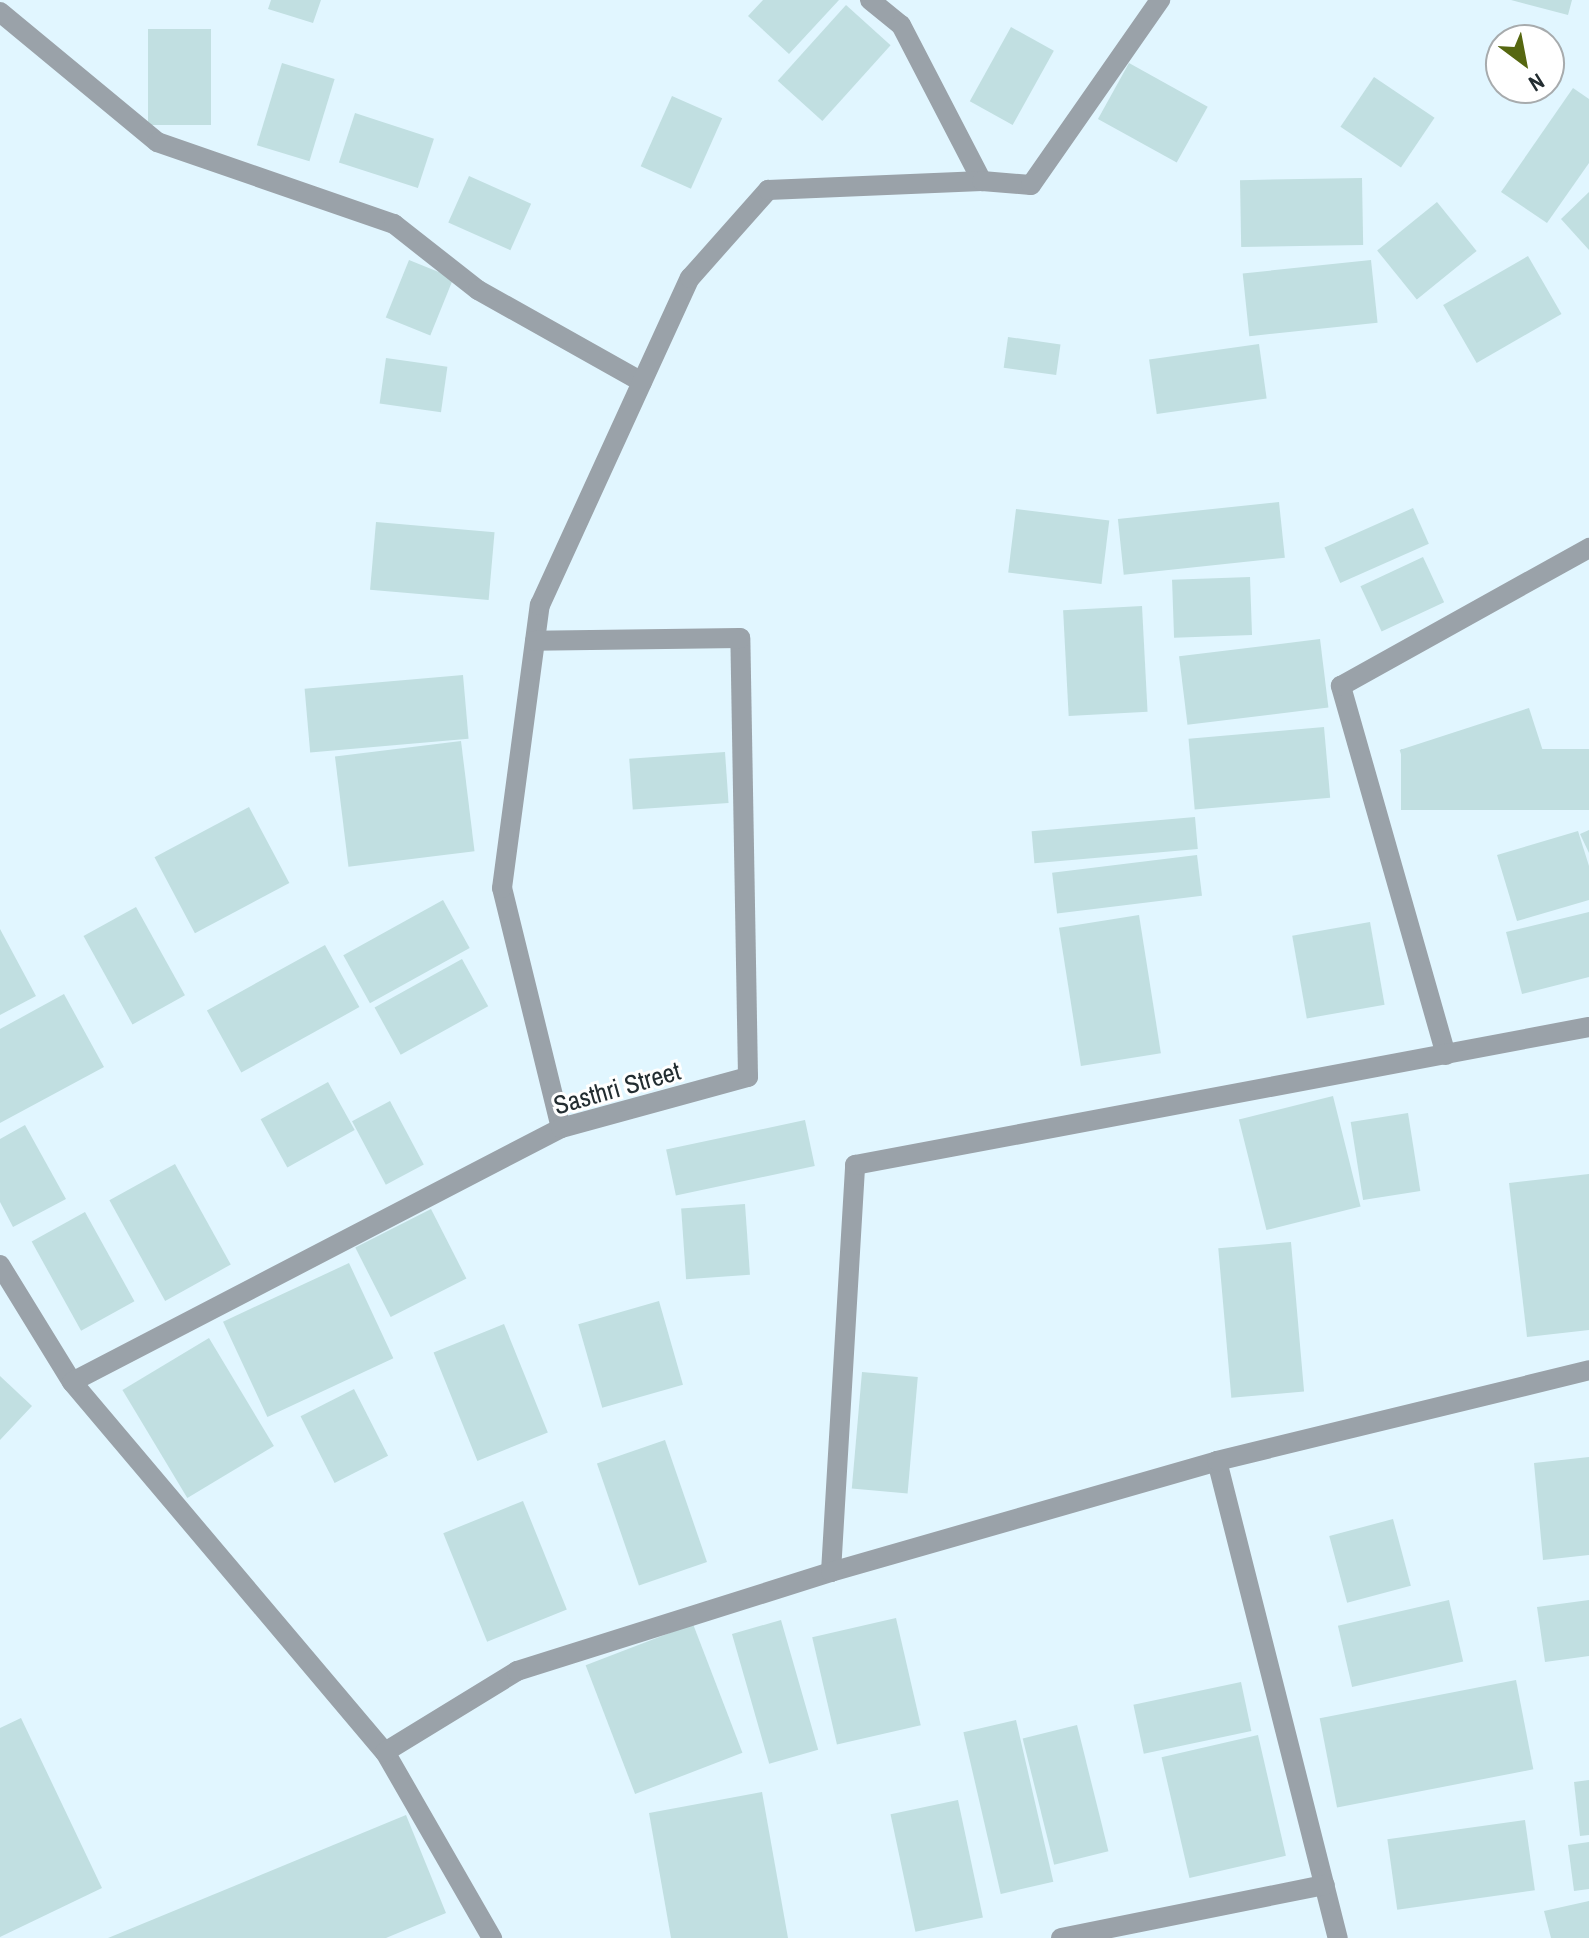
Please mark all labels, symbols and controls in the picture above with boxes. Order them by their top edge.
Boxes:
north arrow [1485,24,1565,104]
text: N [1523,66,1550,99]
street label: Sasthri Street [550,1055,684,1121]

